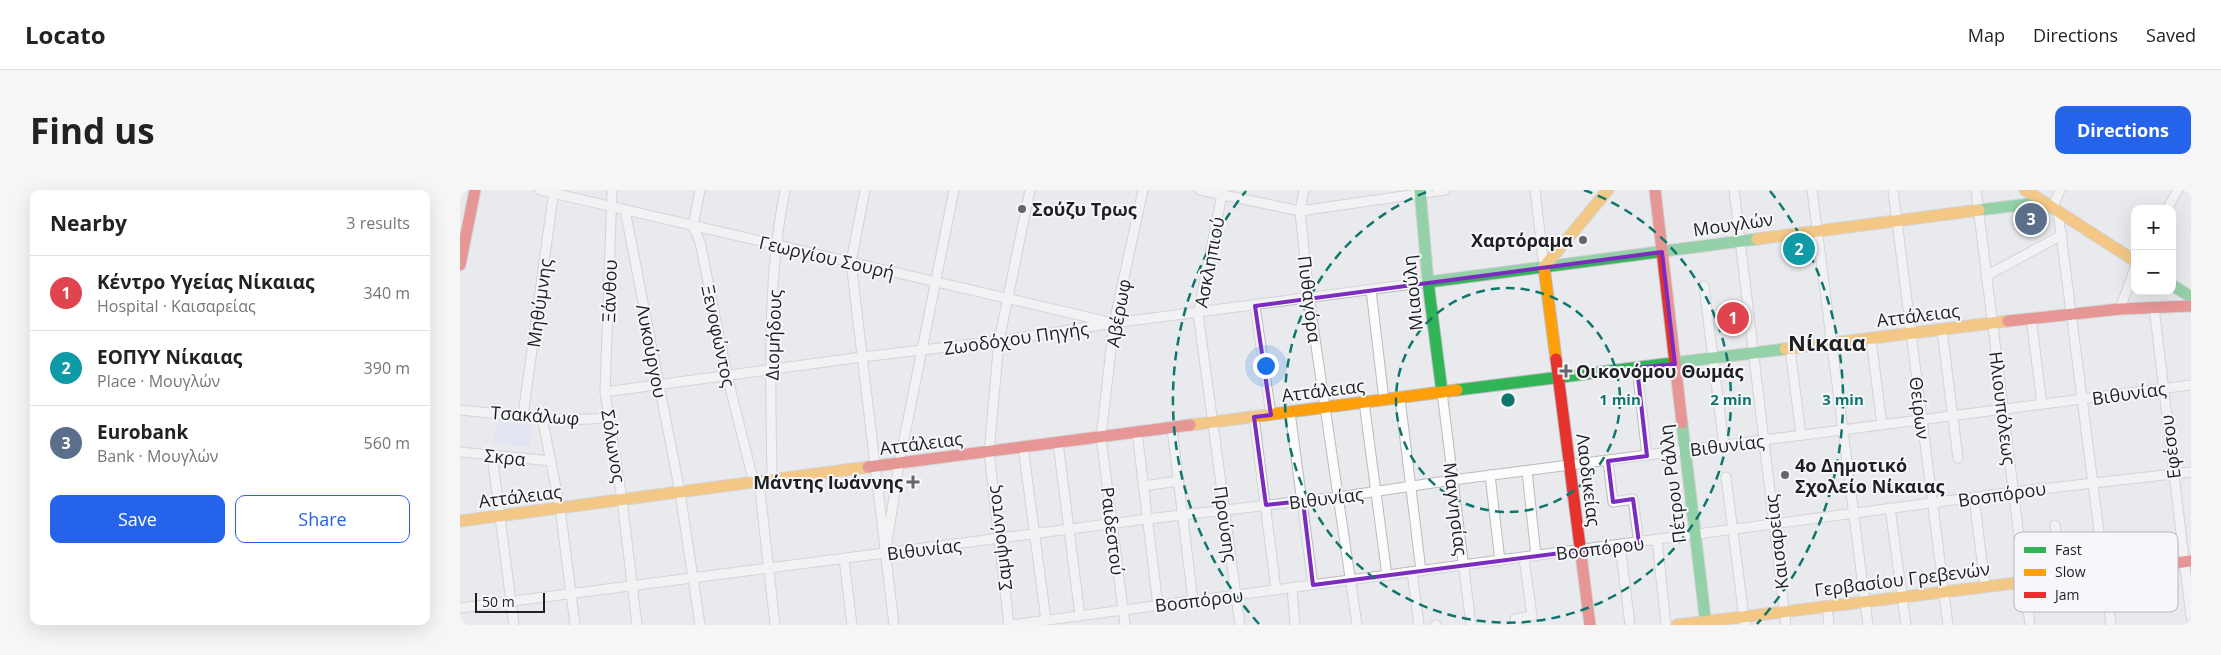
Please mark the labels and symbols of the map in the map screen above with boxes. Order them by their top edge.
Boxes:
place label: Σούζυ Τρως [1032,197,1137,221]
pin: 3 [2015,200,2047,238]
marker: Σούζυ Τρως [1016,203,1028,215]
street label: Μουγλών [1691,206,1775,241]
street label: Ασκληπιού [1188,214,1230,310]
place label: Χαρτόραμα [1471,228,1573,252]
street label: Γεωργίου Σουρή [757,230,897,284]
pin: 2 [1783,230,1815,268]
marker: Χαρτόραμα [1577,234,1589,246]
street label: Πυθαγόρα [1293,254,1327,344]
street label: Μιαούλη [1396,254,1428,332]
street label: Μηθύμνης [521,257,557,349]
street label: Ξάνθου [596,259,622,323]
street label: Αβέρωφ [1100,277,1136,349]
street label: Ξενοφώντος [696,283,742,390]
street label: Διομήδους [759,289,787,381]
street label: Αττάλειας [1875,298,1961,332]
pin: 1 [1717,299,1749,337]
street label: Λυκούργου [631,302,673,400]
street label: Ζωοδόχου Πηγής [942,316,1090,360]
district label: Νίκαια [1788,327,1866,357]
street label: Ηλιουπόλεως [1984,350,2022,466]
your location [1253,353,1279,379]
place label: Οικονόμου Θωμάς [1576,359,1744,383]
marker: Οικονόμου Θωμάς [1560,365,1572,377]
street label: Αττάλειας [1280,373,1366,407]
street label: Θείρων [1904,375,1936,441]
street label: Βιθυνίας [2090,376,2168,410]
text: 1 min [1599,389,1641,409]
text: 2 min [1710,389,1752,409]
text: 3 min [1822,389,1864,409]
centre of rings [1499,391,1517,409]
street label: Τσακάλωφ [490,400,580,430]
street label: Σόλωνος [596,408,632,485]
street label: Εφέσου [2154,414,2186,480]
street label: Πέτρου Ράλλη [1653,423,1691,545]
street label: Αττάλειας [878,426,964,460]
street label: Βιθυνίας [1688,428,1766,461]
street label: Λαοδικείας [1571,432,1607,528]
street label: Σκρα [483,443,527,471]
place label: 4ο Δημοτικό Σχολείο Νίκαιας [1795,453,1944,498]
street label: Μαγνησίας [1438,461,1474,557]
marker: 4ο Δημοτικό Σχολείο Νίκαιας [1779,469,1791,481]
place label: Μάντης Ιωάννης [753,470,903,494]
marker: Μάντης Ιωάννης [907,476,919,488]
street label: Βοσπόρου [1956,476,2048,512]
street label: Αττάλειας [477,479,563,513]
street label: Βιθυνίας [1287,481,1365,514]
street label: Σαμψούντος [981,484,1017,592]
street label: Προύσης [1209,484,1243,564]
street label: Ραιδεστού [1096,486,1130,576]
street label: Καισαρείας [1758,493,1794,591]
street label: Βοσπόρου [1555,531,1645,565]
street label: Βιθυνίας [885,532,963,565]
legend [2014,532,2178,612]
text: Fast [2055,540,2082,559]
street label: Γερβασίου Γρεβενών [1813,556,1991,602]
text: Slow [2055,562,2086,581]
street label: Βοσπόρου [1154,583,1244,617]
text: Jam [2053,585,2080,604]
scale bar [475,590,545,613]

